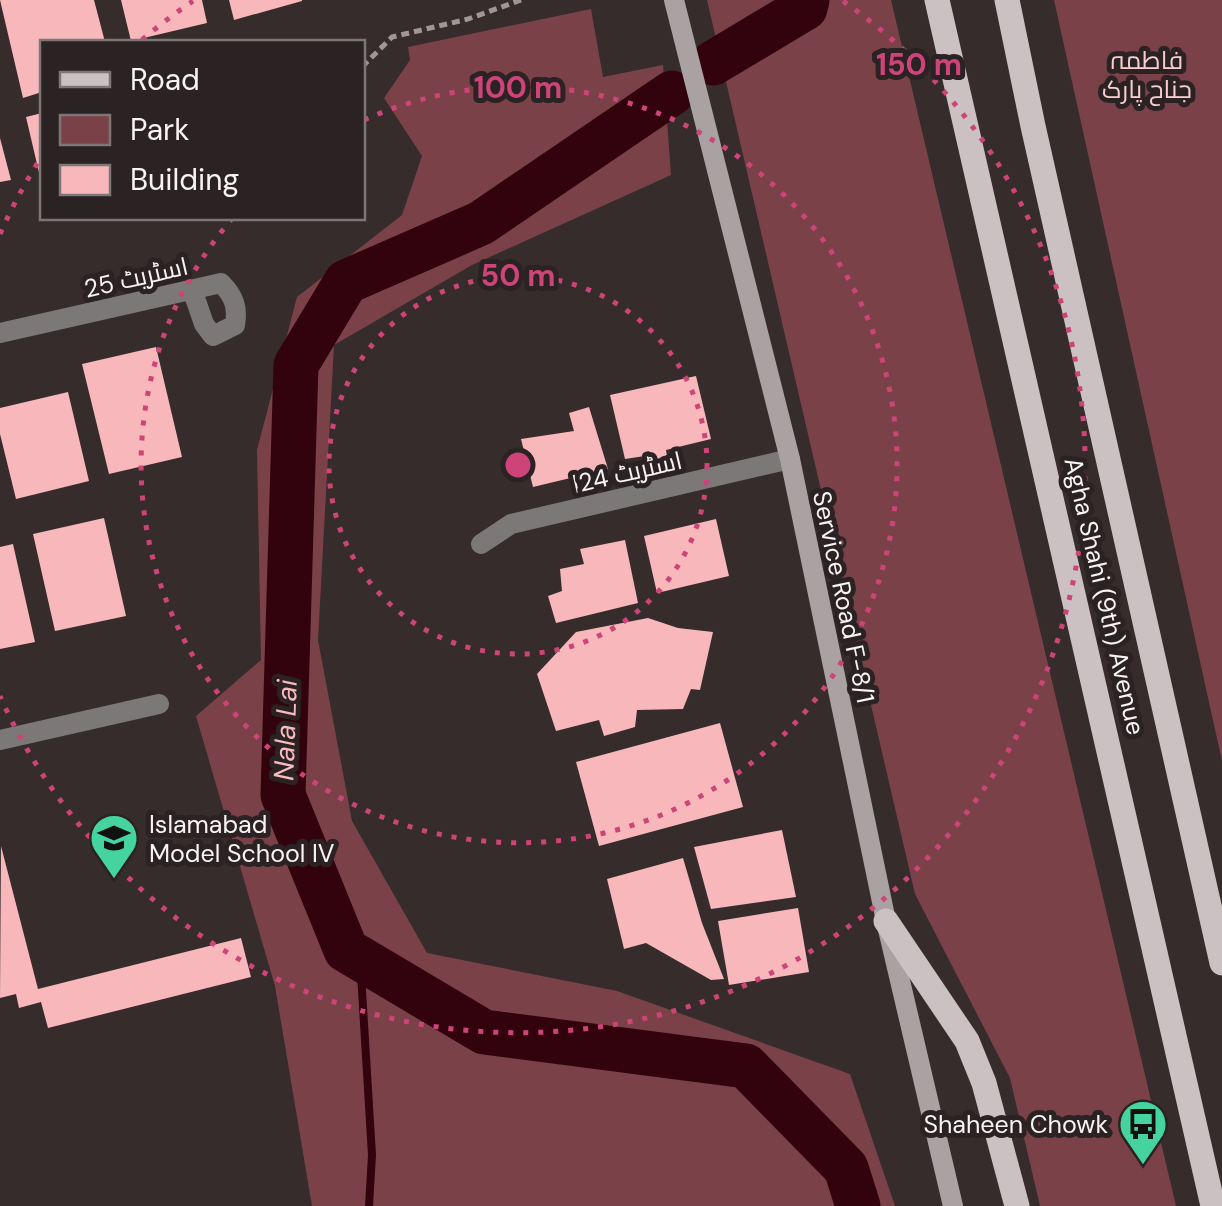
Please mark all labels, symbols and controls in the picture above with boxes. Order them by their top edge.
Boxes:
legend [40,40,365,220]
park label: فاطمہ جناح پارک [1102,44,1192,106]
text: 150 m [876,45,962,84]
text: Road [130,60,200,99]
text: 100 m [474,68,562,107]
text: Park [130,110,189,149]
text: Building [130,160,239,199]
street label: اسٹریٹ 25 [81,250,191,305]
text: 50 m [480,256,556,295]
street label: اسٹریٹ 24ا [569,444,685,501]
centre of rings [500,447,536,483]
street label: Agha Shahi (9th) Avenue [1056,454,1153,738]
street label: Service Road F-8/1 [805,488,882,706]
water label: Nala Lai [265,677,306,781]
place label: Islamabad Model School IV [149,808,335,870]
school or university icon: Islamabad Model School IV [88,812,140,880]
bus stop icon: Shaheen Chowk [1117,1098,1169,1166]
place label: Shaheen Chowk [923,1108,1108,1141]

